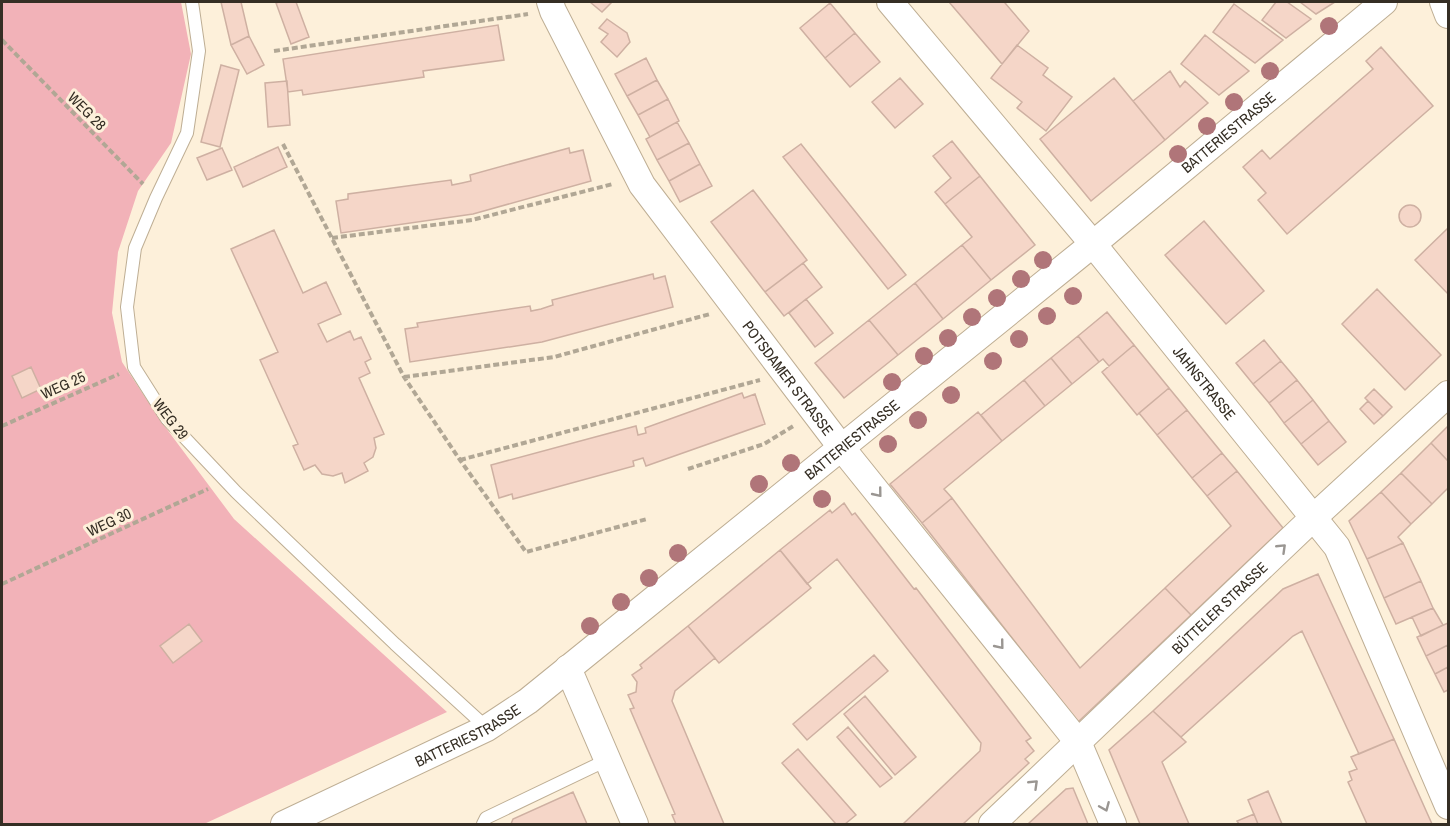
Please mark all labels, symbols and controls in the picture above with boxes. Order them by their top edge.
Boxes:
street label: BATTERIESTRASSE [1176,86,1280,177]
street label: WEG 28 [63,87,111,135]
street label: POTSDAMER STRASSE [738,316,839,439]
street label: JAHNSTRASSE [1168,341,1241,424]
street label: WEG 25 [37,366,89,404]
street label: WEG 29 [148,394,194,444]
street label: BATTERIESTRASSE [800,394,904,484]
one-way arrow [871,486,882,497]
street label: WEG 30 [83,503,135,541]
one-way arrow [1275,544,1286,555]
street label: BÜTTELER STRASSE [1167,557,1272,658]
one-way arrow [993,638,1004,649]
street label: BATTERIESTRASSE [411,698,524,771]
one-way arrow [1028,780,1038,791]
one-way arrow [1098,801,1110,812]

